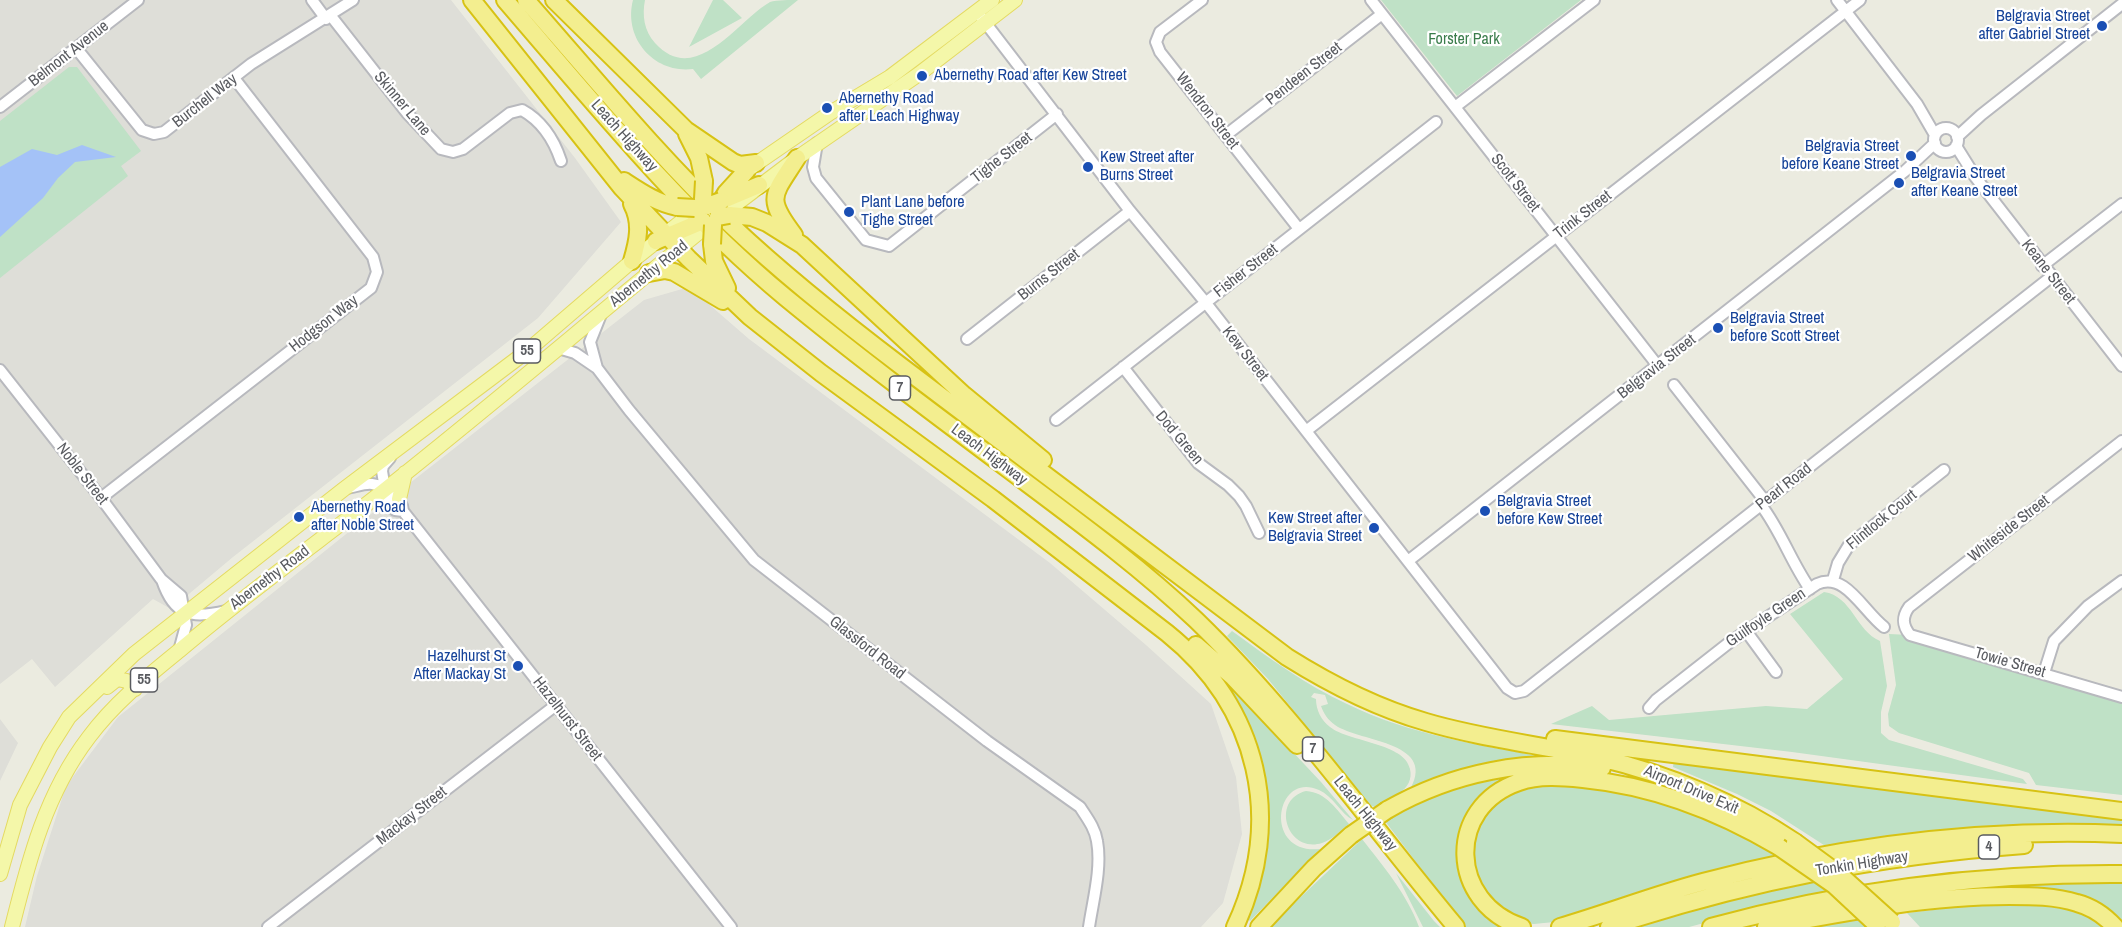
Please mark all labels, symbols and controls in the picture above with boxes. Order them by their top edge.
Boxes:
place label: Belgravia Street after Gabriel Street [1978,7,2090,45]
street label: Belmont Avenue [25,17,113,91]
marker: Belgravia Street after Gabriel Street [2095,19,2109,33]
park label: Forster Park [1428,30,1500,50]
street label: Pendeen Street [1262,38,1346,110]
place label: Abernethy Road after Kew Street [934,66,1127,86]
street label: Skinner Lane [370,68,434,140]
marker: Abernethy Road after Kew Street [915,69,929,83]
street label: Wendron Street [1171,69,1243,153]
street label: Burchell Way [169,70,241,132]
place label: Abernethy Road after Leach Highway [839,89,959,127]
street label: Leach Highway [587,96,661,176]
marker: Abernethy Road after Leach Highway [820,101,834,115]
street label: Tighe Street [968,128,1036,188]
place label: Belgravia Street before Keane Street [1782,137,1899,175]
place label: Kew Street after Burns Street [1100,148,1194,186]
marker: Belgravia Street before Keane Street [1904,149,1918,163]
street label: Scott Street [1486,150,1544,216]
marker: Kew Street after Burns Street [1081,160,1095,174]
place label: Belgravia Street after Keane Street [1911,164,2017,202]
marker: Belgravia Street after Keane Street [1892,176,1906,190]
street label: Trink Street [1550,186,1616,244]
place label: Plant Lane before Tighe Street [861,193,965,231]
marker: Plant Lane before Tighe Street [842,205,856,219]
street label: Keane Street [2017,236,2079,308]
street label: Abernethy Road [606,237,692,311]
street label: Fisher Street [1210,240,1282,302]
street label: Burns Street [1014,245,1084,305]
street label: Hodgson Way [286,291,362,357]
place label: Belgravia Street before Scott Street [1730,309,1839,347]
marker: Belgravia Street before Scott Street [1711,321,1725,335]
street label: Kew Street [1218,323,1272,385]
street label: Belgravia Street [1614,330,1700,404]
road number: 55 [514,339,540,363]
road number: 7 [890,376,910,400]
street label: Dod Green [1151,407,1207,469]
street label: Leach Highway [947,420,1031,490]
street label: Noble Street [52,439,112,509]
street label: Pearl Road [1752,459,1816,515]
street label: Flintlock Court [1843,486,1921,554]
street label: Whiteside Street [1965,491,2053,567]
place label: Belgravia Street before Kew Street [1497,492,1602,530]
place label: Abernethy Road after Noble Street [311,498,414,536]
marker: Belgravia Street before Kew Street [1478,504,1492,518]
place label: Kew Street after Belgravia Street [1268,509,1362,547]
marker: Abernethy Road after Noble Street [292,510,306,524]
marker: Kew Street after Belgravia Street [1367,521,1381,535]
street label: Abernethy Road [226,542,314,614]
street label: Guilfoyle Green [1723,584,1809,652]
street label: Glassford Road [825,612,909,684]
street label: Towie Street [1972,644,2048,682]
place label: Hazelhurst St After Mackay St [413,647,506,685]
marker: Hazelhurst St After Mackay St [511,659,525,673]
road number: 55 [130,668,158,692]
street label: Hazelhurst Street [528,673,606,765]
road number: 7 [1302,737,1324,761]
street label: Airport Drive Exit [1641,762,1741,818]
street label: Leach Highway [1329,773,1401,855]
street label: Mackay Street [373,783,451,849]
road number: 4 [1978,835,2000,859]
street label: Tonkin Highway [1814,847,1910,881]

